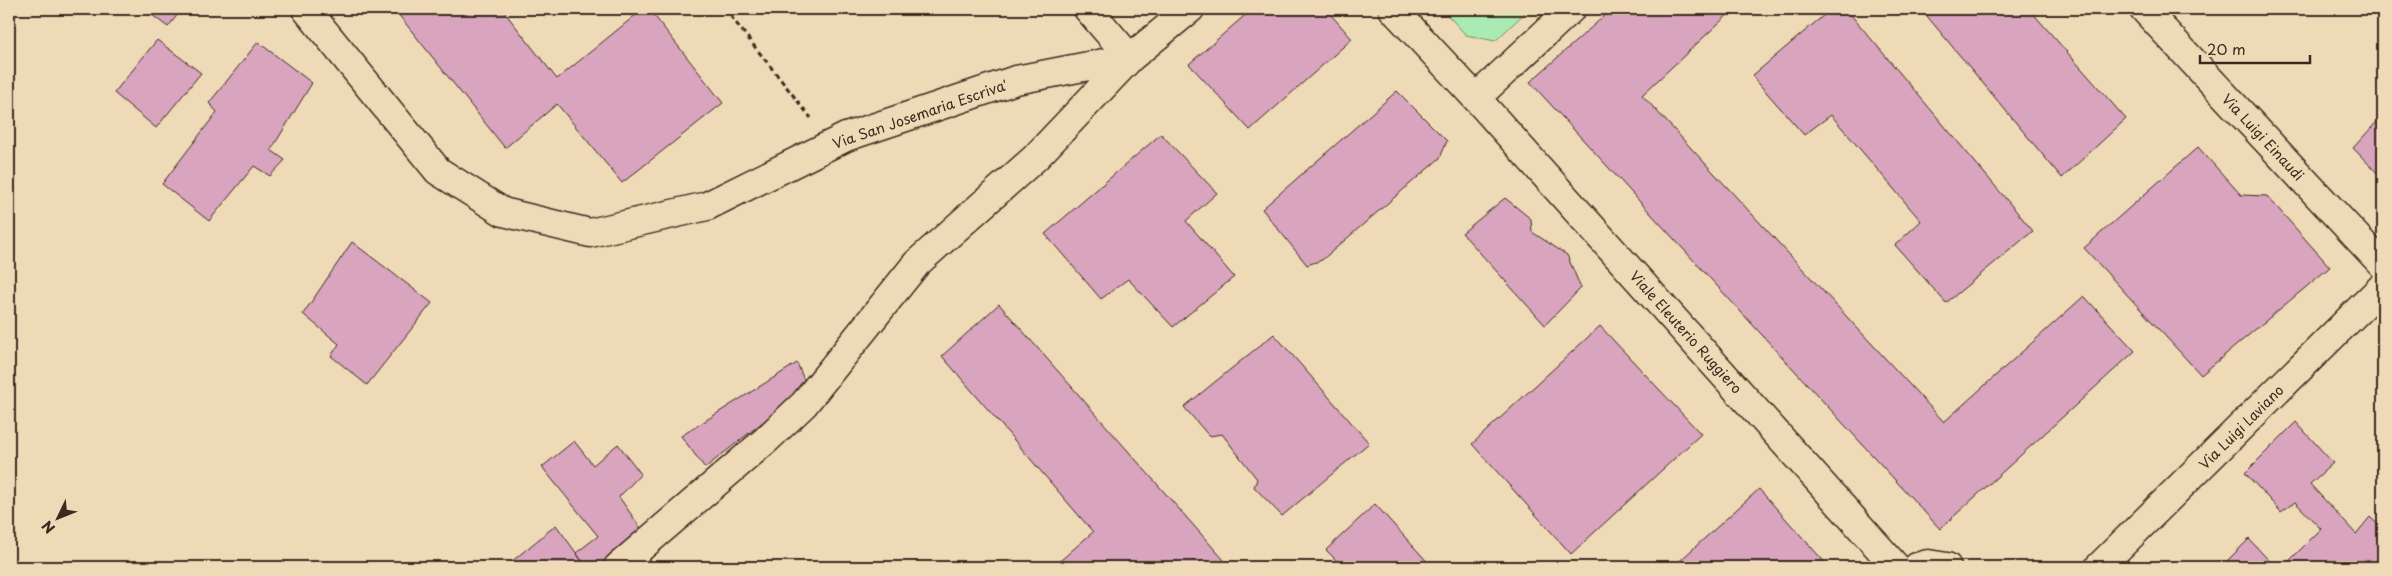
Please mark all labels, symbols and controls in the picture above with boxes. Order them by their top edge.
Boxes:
scale bar [2200,32,2310,64]
text: 20 m [2207,37,2246,60]
street label: Via San Josemaria Escriva' [830,74,1010,154]
street label: Via Luigi Einaudi [2217,89,2309,185]
street label: Viale Eleuterio Ruggiero [1625,266,1747,398]
street label: Via Luigi Laviano [2194,380,2288,474]
north arrow [32,494,82,544]
text: N [37,516,60,538]

